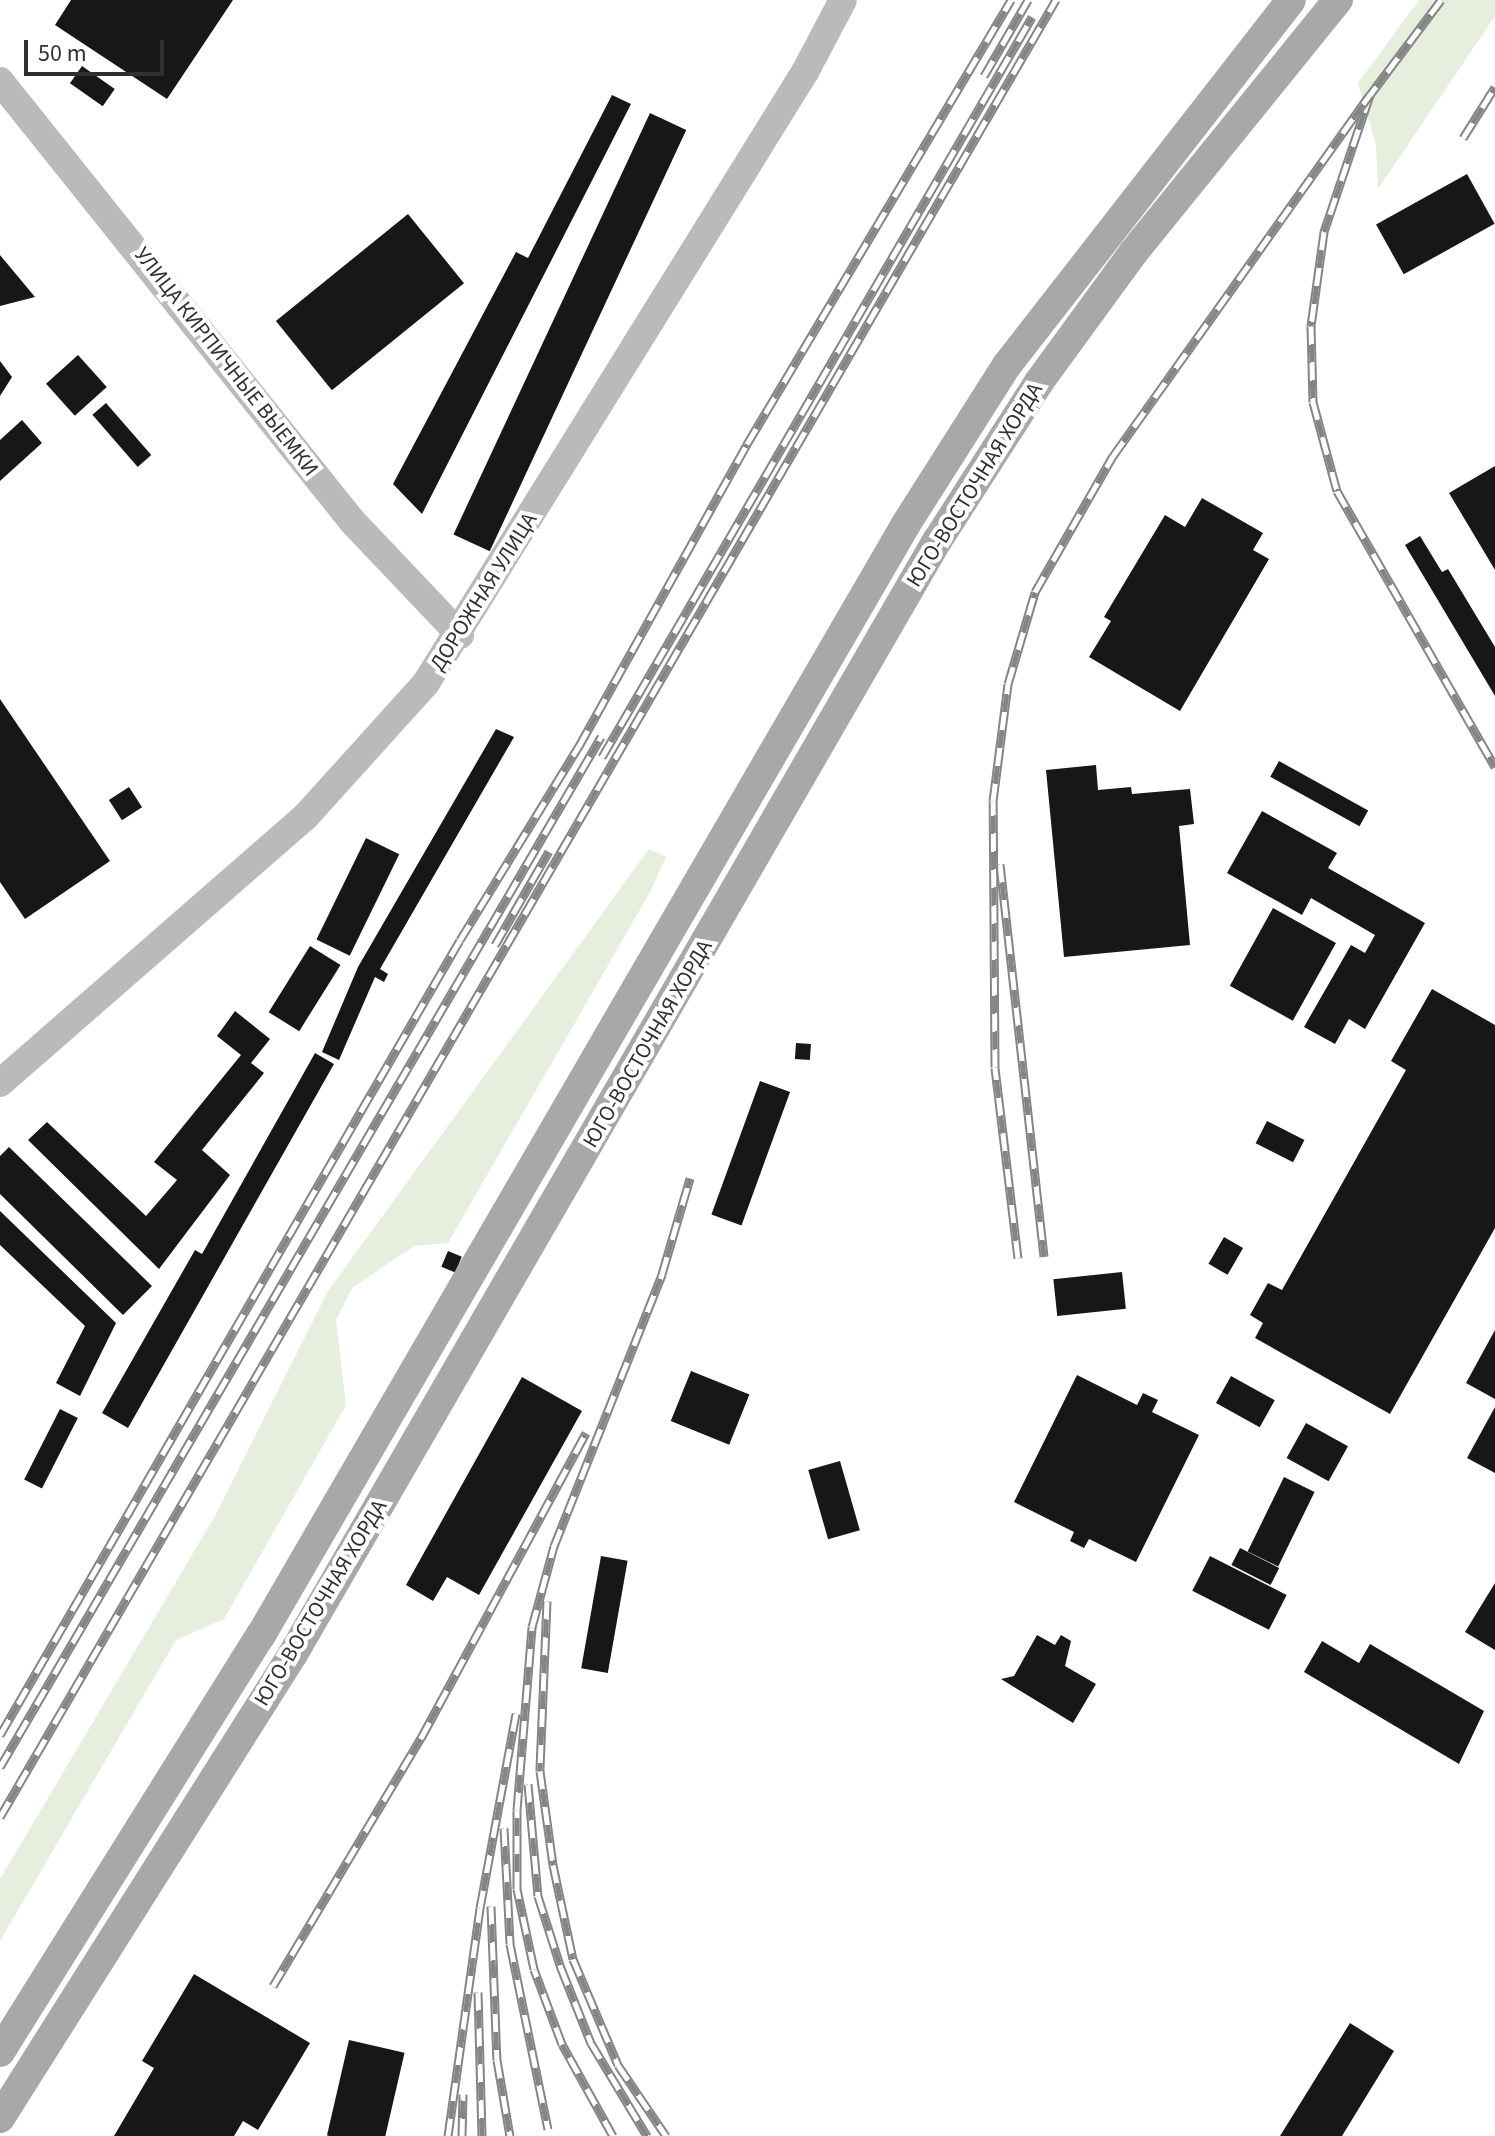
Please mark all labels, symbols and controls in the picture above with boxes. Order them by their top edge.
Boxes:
scale bar [28,24,168,74]
text: 50 m [38,36,87,71]
street label: УЛИЦА КИРПИЧНЫЕ ВЫЕМКИ [128,242,324,482]
street label: ЮГО-ВОСТОЧНАЯ ХОРДА [901,378,1049,592]
street label: ДОРОЖНАЯ УЛИЦА [425,508,543,676]
street label: ЮГО-ВОСТОЧНАЯ ХОРДА [578,935,718,1153]
street label: ЮГО-ВОСТОЧНАЯ ХОРДА [249,1495,393,1711]

